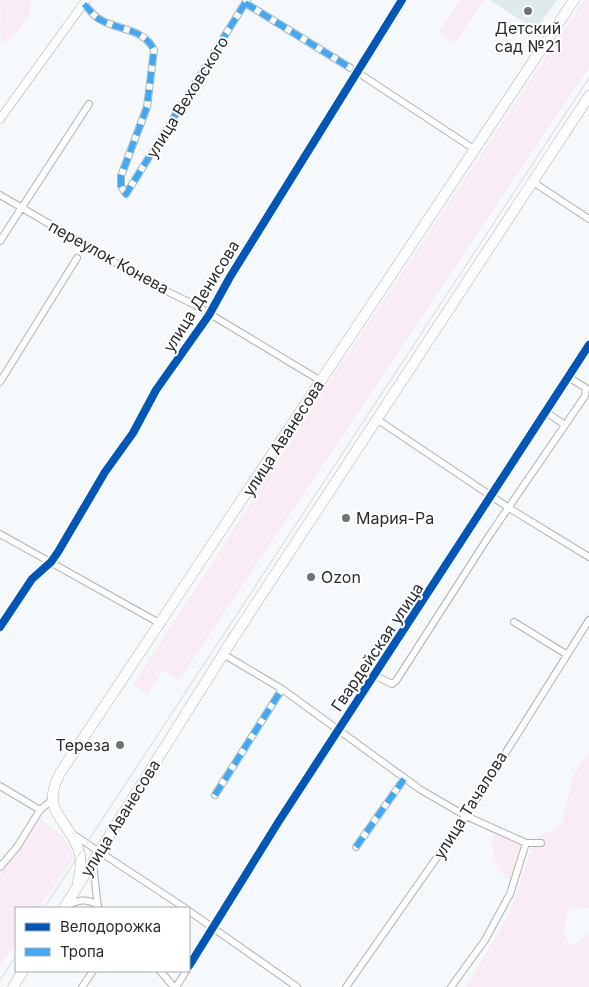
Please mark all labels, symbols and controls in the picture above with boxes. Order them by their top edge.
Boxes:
marker: Детский сад №21 [522,5,534,17]
place label: Детский сад №21 [495,18,561,56]
street label: улица Веховского [141,32,233,162]
street label: переулок Конева [45,216,173,298]
street label: улица Денисова [159,236,243,356]
street label: улица Аванесова [238,376,328,500]
place label: Мария-Ра [356,508,434,528]
marker: Мария-Ра [340,512,352,524]
place label: Ozon [321,567,361,587]
marker: Ozon [305,571,317,583]
street label: Гвардейская улица [327,579,427,715]
place label: Тереза [56,735,110,755]
marker: Тереза [114,739,126,751]
street label: улица Тачалова [429,747,511,863]
street label: улица Аванесова [76,756,164,880]
legend [15,907,190,972]
text: Велодорожка [60,917,161,936]
text: Тропа [60,942,104,961]

